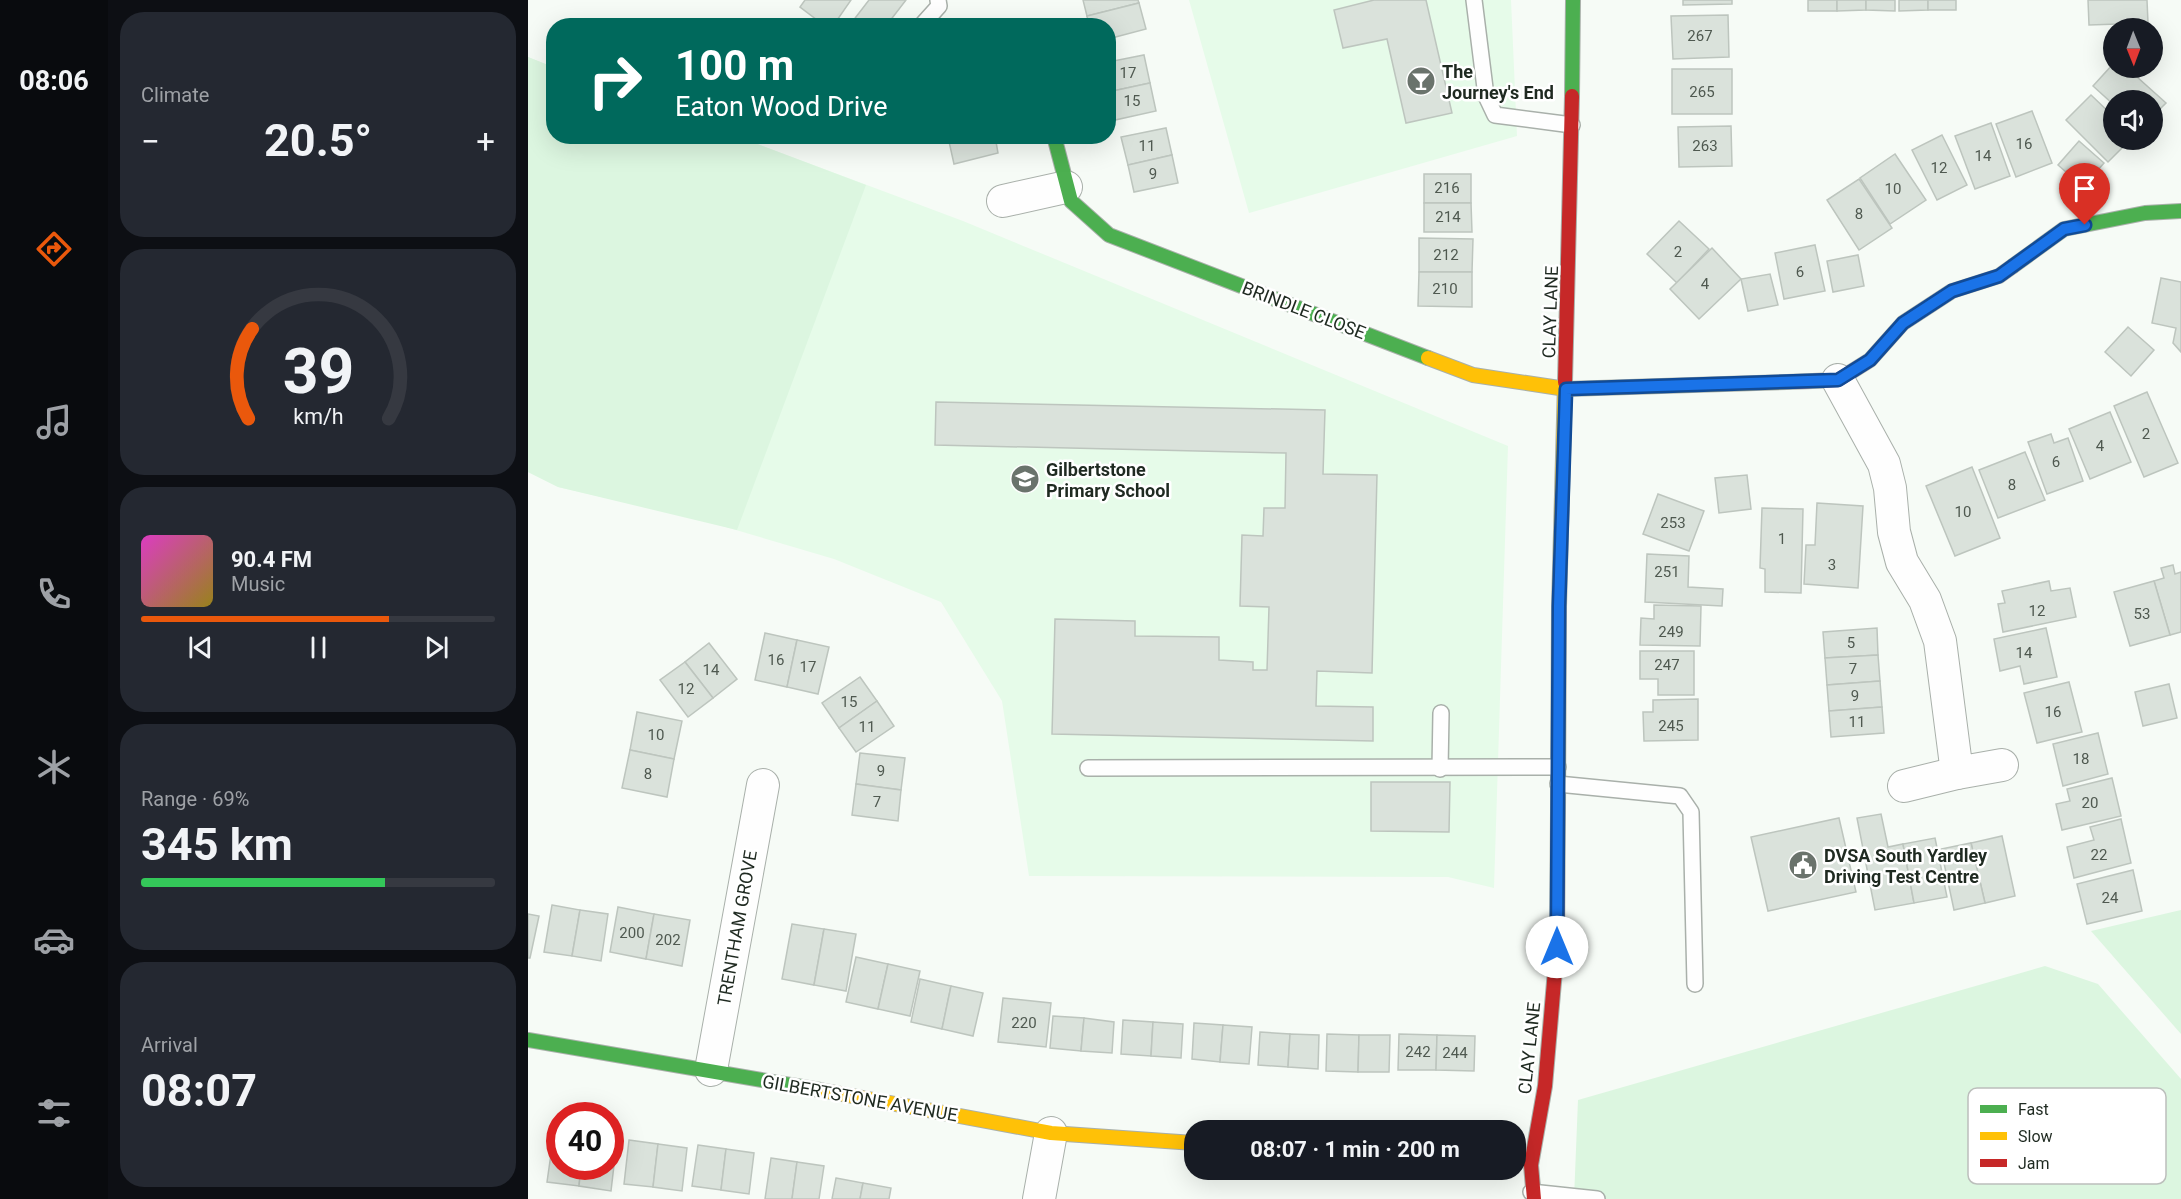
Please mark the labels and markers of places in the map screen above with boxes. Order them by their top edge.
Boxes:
place label: The Journey's End [1442,61,1554,103]
bar icon: The Journey's End [1405,65,1437,97]
pin [2059,163,2110,225]
place label: Gilbertstone Primary School [1046,459,1170,501]
school or university icon: Gilbertstone Primary School [1009,463,1041,495]
place label: DVSA South Yardley Driving Test Centre [1824,845,1988,887]
public building icon: DVSA South Yardley Driving Test Centre [1787,849,1819,881]

